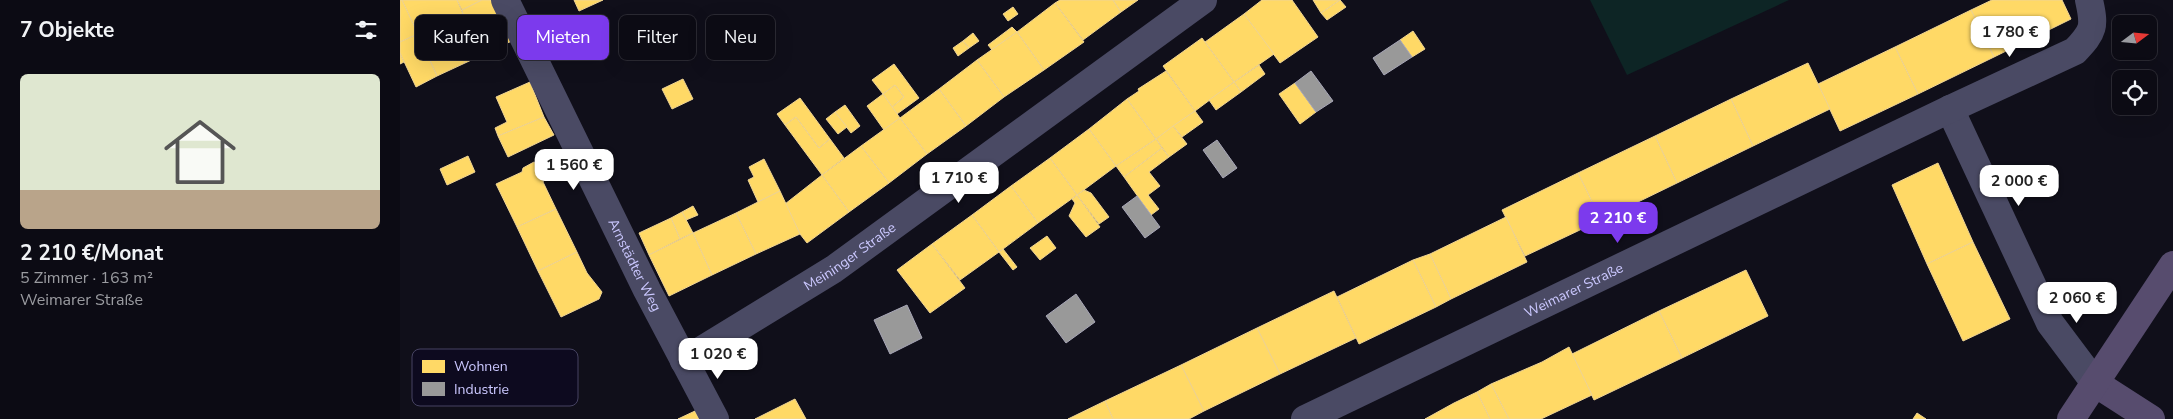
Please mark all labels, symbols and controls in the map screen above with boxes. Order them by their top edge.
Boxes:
chip: Kaufen [415,15,507,60]
chip: Mieten [517,15,609,60]
chip: Filter [619,15,696,60]
chip: Neu [706,15,775,60]
pin: 1 780 € [1964,15,2056,58]
north arrow [2112,15,2158,60]
map controls [2112,15,2157,115]
text: 7 Objekte [20,16,114,44]
icon: filters [352,16,380,44]
text: 1 780 € [1982,21,2038,43]
button: locate [2112,70,2157,115]
icon: home [155,107,245,197]
pin: 1 560 € [528,148,620,191]
text: 1 560 € [546,154,602,176]
pin: 1 710 € [913,162,1005,204]
pin: 2 000 € [1973,164,2065,207]
text: 1 710 € [931,167,987,189]
text: 2 000 € [1991,170,2047,192]
pin: 2 210 € [1572,202,1664,244]
text: 2 210 € [1590,207,1646,229]
street label: Arnstädter Weg [603,215,666,315]
street label: Meininger Straße [800,218,900,295]
text: 2 210 €/Monat [20,239,163,267]
street label: Weimarer Straße [1521,258,1626,322]
text: 5 Zimmer · 163 m² [20,267,153,289]
pin: 2 060 € [2031,282,2123,324]
text: 2 060 € [2049,287,2105,309]
text: Weimarer Straße [20,289,143,311]
pin: 1 020 € [672,338,764,380]
text: 1 020 € [690,343,746,365]
legend [412,349,578,406]
text: Wohnen [454,357,508,376]
text: Industrie [454,380,509,399]

